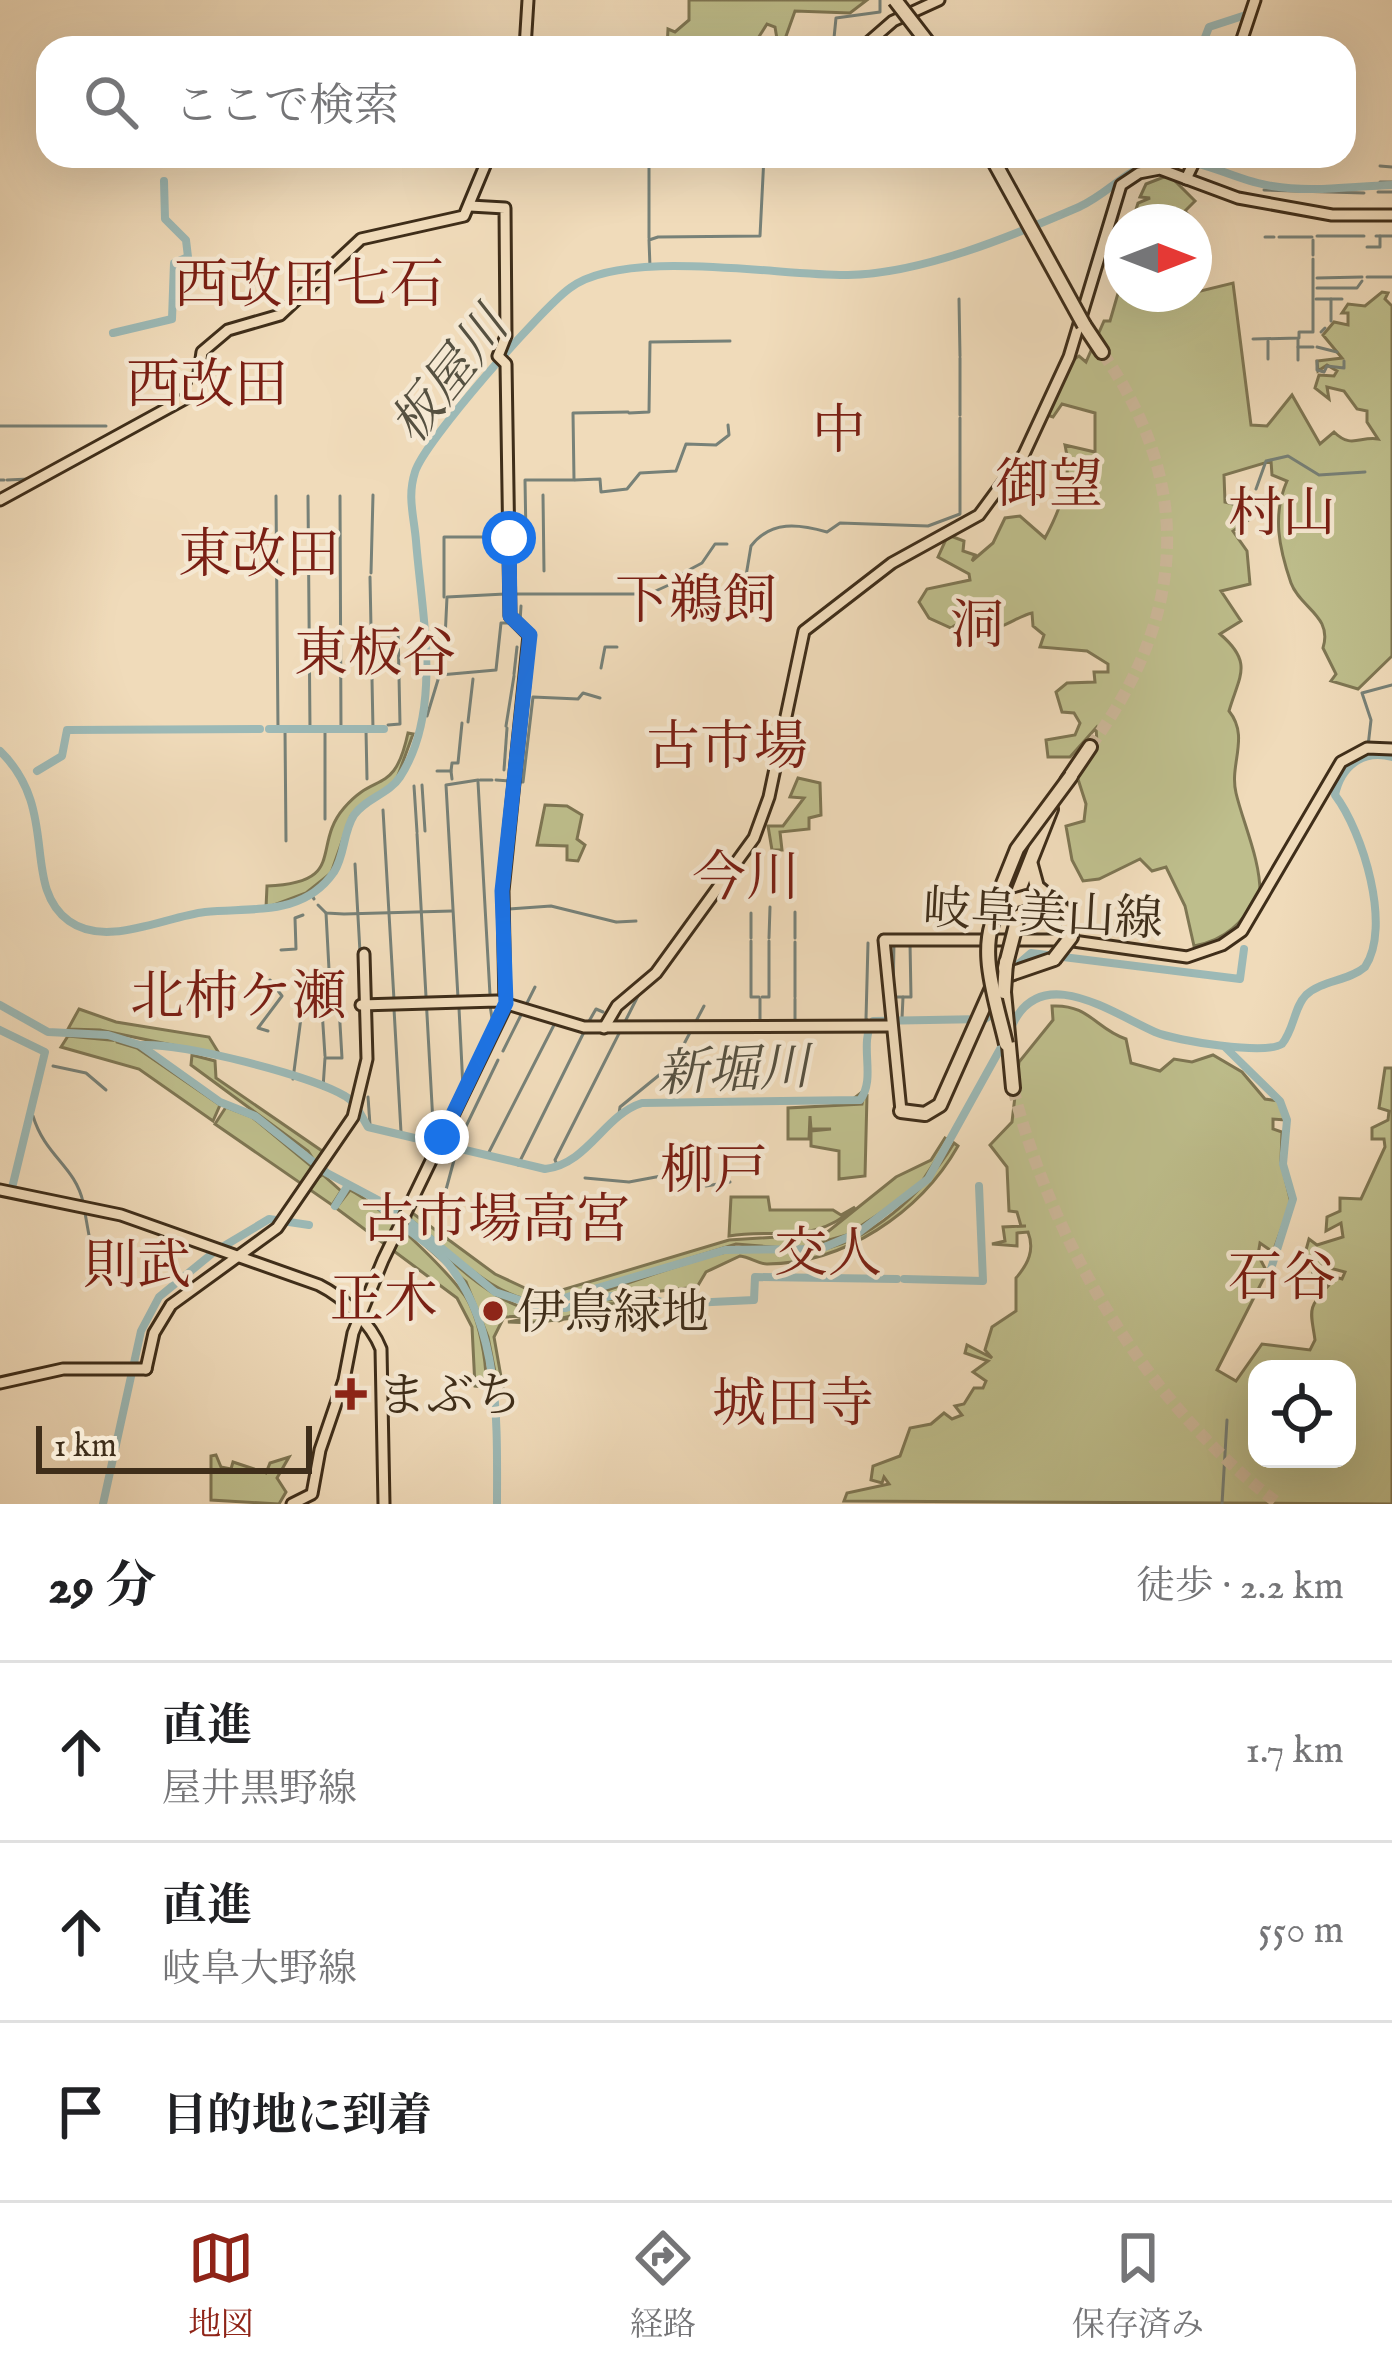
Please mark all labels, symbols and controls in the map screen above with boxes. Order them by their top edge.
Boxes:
search box [36,36,1356,168]
icon: search [78,69,144,135]
text: ここで検索 [174,79,399,136]
north arrow [1104,204,1212,312]
district label: 西改田七石 [174,253,444,322]
water label: 板屋川 [379,294,527,458]
district label: 西改田 [126,353,288,422]
district label: 中 [812,399,866,468]
district label: 御望 [995,453,1103,522]
district label: 村山 [1228,482,1336,551]
route start [482,511,536,565]
district label: 東改田 [178,523,340,592]
district label: 下鵜飼 [615,569,777,638]
district label: 洞 [950,594,1004,663]
district label: 東板谷 [294,622,456,691]
district label: 古市場 [646,715,808,784]
district label: 今川 [692,846,800,915]
street label: 岐阜美山線 [921,880,1164,952]
district label: 北柿ケ瀬 [130,965,346,1034]
water label: 新堀川 [655,1037,816,1110]
route end [415,1110,469,1164]
district label: 柳戸 [660,1139,768,1208]
district label: 古市場高宮 [360,1188,630,1257]
district label: 交人 [774,1222,882,1291]
district label: 則武 [83,1234,191,1303]
district label: 石谷 [1228,1246,1336,1315]
district label: 正木 [330,1268,438,1337]
place label: 伊鳥緑地 [517,1285,709,1345]
marker: 伊鳥緑地 [480,1298,506,1324]
map controls [1248,1360,1356,1468]
button: locate [1248,1360,1356,1468]
place label: まぶち [378,1368,522,1428]
district label: 城田寺 [712,1372,874,1441]
marker: まぶち [335,1378,367,1410]
scale bar [36,1420,312,1473]
text: 1 km [54,1426,117,1468]
text: 29 分 [48,1556,156,1621]
text: 徒歩 · 2.2 km [1136,1563,1344,1612]
text: 直進 [162,1699,252,1756]
icon: ahead [48,1719,114,1785]
text: 1.7 km [1245,1727,1344,1776]
text: 屋井黒野線 [162,1766,357,1815]
text: 直進 [162,1879,252,1936]
icon: ahead [48,1899,114,1965]
text: 550 m [1258,1907,1344,1956]
text: 岐阜大野線 [162,1946,357,1995]
icon: arrive [48,2079,114,2145]
text: 目的地に到着 [162,2089,432,2146]
tab: 地図 [188,2225,254,2347]
tab: 経路 [630,2225,696,2347]
tab: 保存済み [1072,2225,1204,2347]

